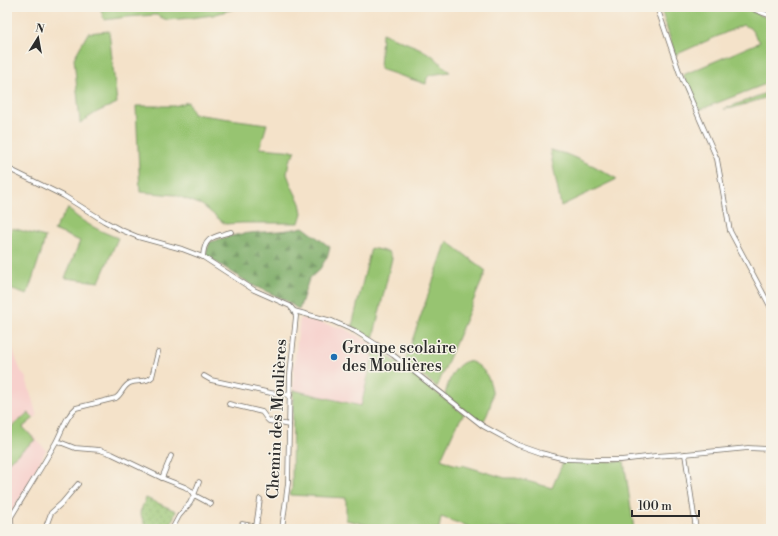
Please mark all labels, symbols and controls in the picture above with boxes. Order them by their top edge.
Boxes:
north arrow [18,18,58,58]
text: N [34,21,46,37]
street label: Chemin des Moulières [263,338,291,500]
place label: Groupe scolaire des Moulières [342,338,456,376]
marker: Groupe scolaire des Moulières [329,352,339,362]
scale bar [632,492,699,518]
text: 100 m [638,499,672,514]

